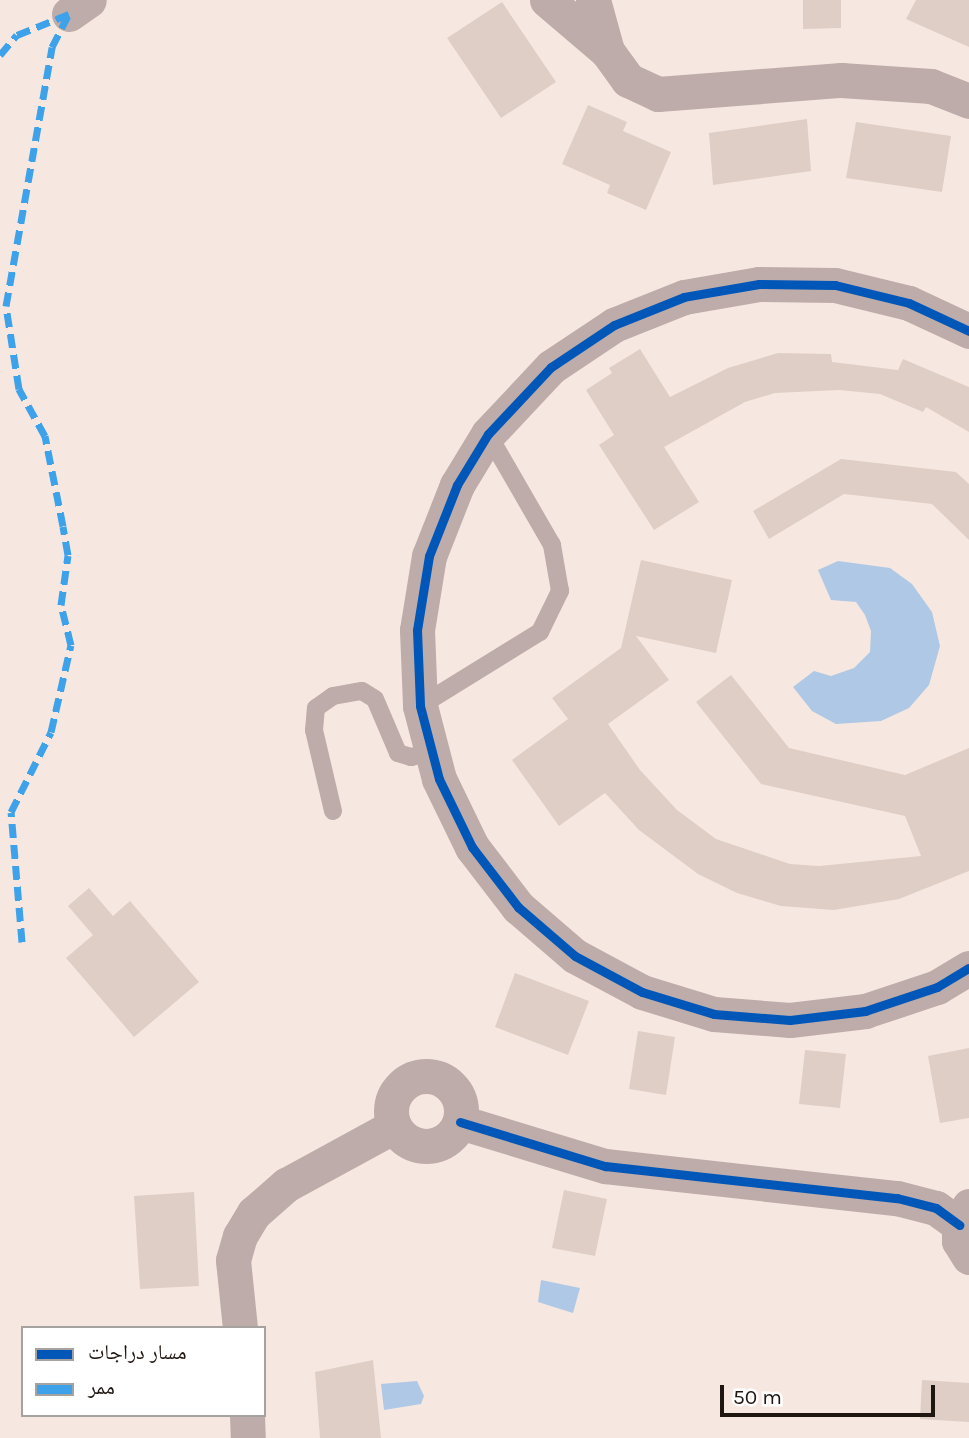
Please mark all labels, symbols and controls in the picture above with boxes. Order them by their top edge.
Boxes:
legend [21,1326,266,1417]
text: مسار دراجات [88,1340,187,1364]
scale bar [724,1372,939,1416]
text: ممر [88,1375,115,1399]
text: 50 m [733,1385,782,1409]

